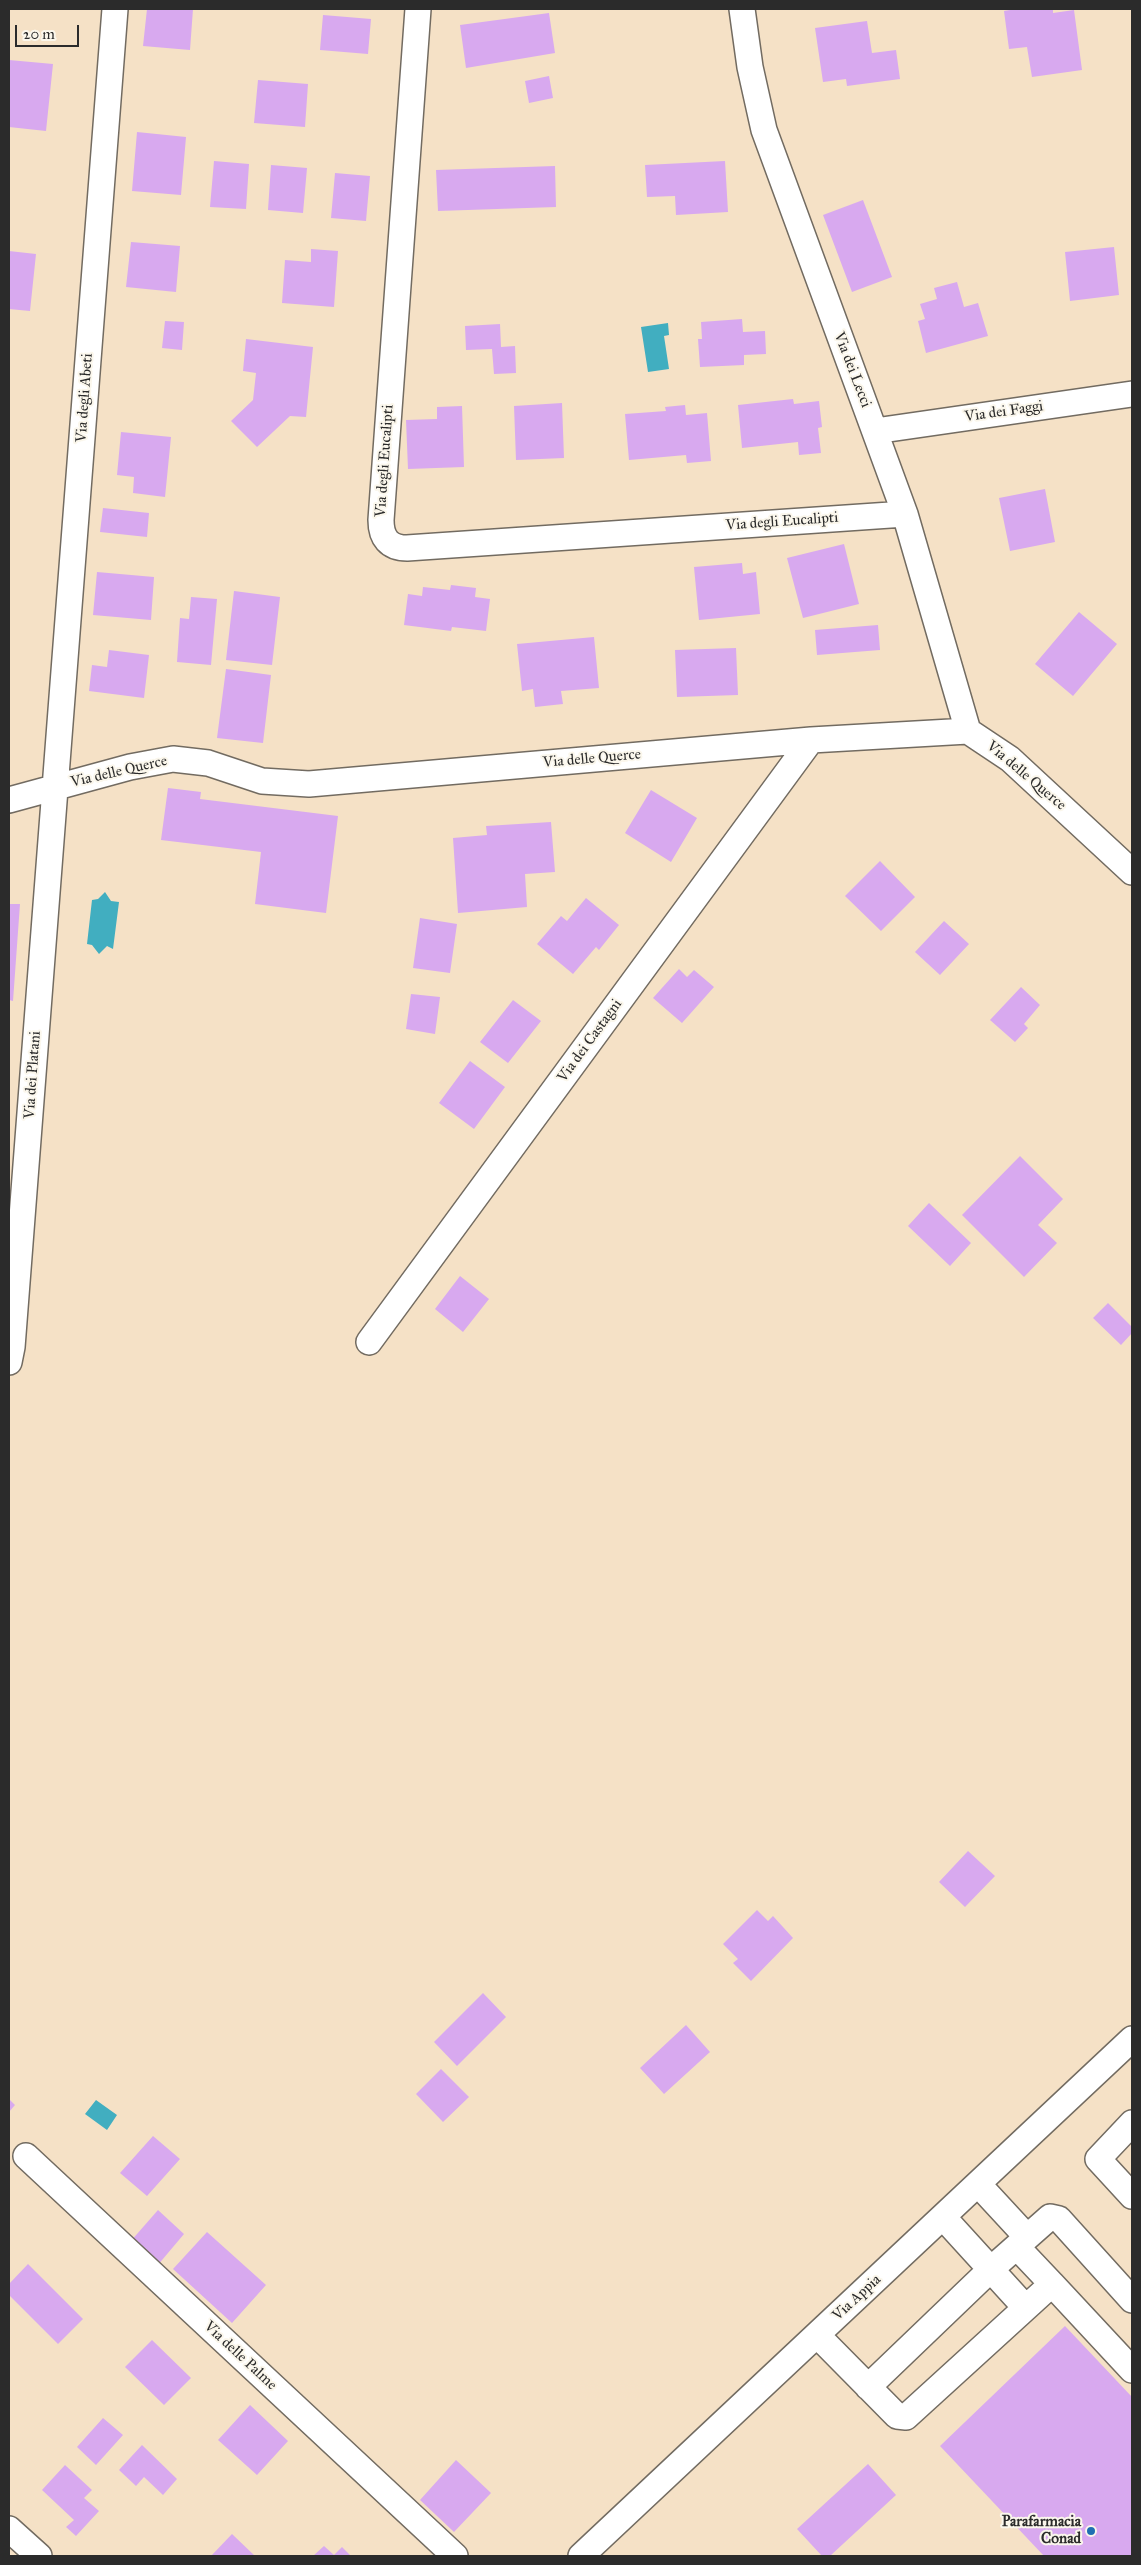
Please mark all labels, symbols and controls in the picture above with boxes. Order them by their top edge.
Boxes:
scale bar [18,15,81,47]
text: 20 m [23,25,55,43]
street label: Via dei Lecci [829,330,875,410]
street label: Via degli Abeti [73,353,97,443]
street label: Via dei Faggi [964,398,1044,426]
street label: Via degli Eucalipti [372,404,398,518]
street label: Via degli Eucalipti [725,509,839,535]
street label: Via delle Querce [983,737,1069,815]
street label: Via delle Querce [542,746,642,772]
street label: Via delle Querce [69,752,169,792]
street label: Via dei Castagni [554,996,626,1086]
street label: Via dei Platani [21,1030,45,1120]
street label: Via Appia [829,2271,885,2325]
street label: Via delle Palme [200,2318,280,2394]
place label: Parafarmacia Conad [1002,2513,1081,2548]
marker: Parafarmacia Conad [1085,2525,1097,2537]

